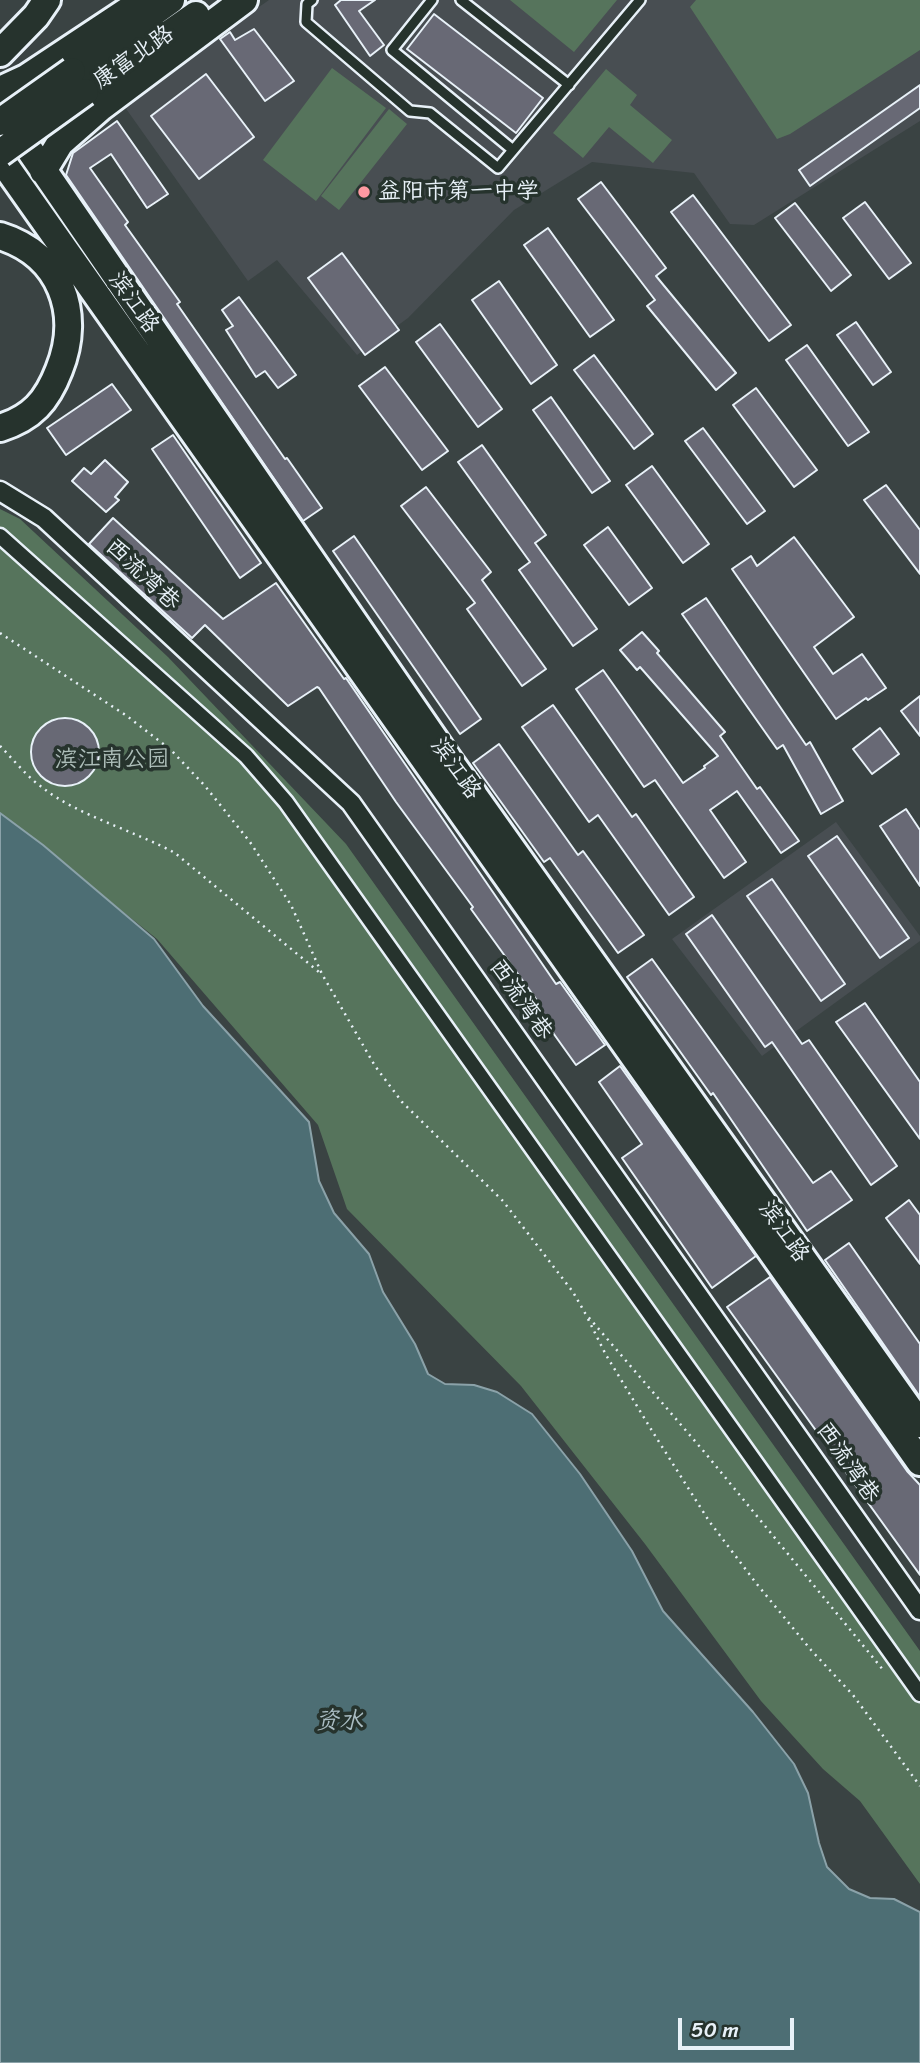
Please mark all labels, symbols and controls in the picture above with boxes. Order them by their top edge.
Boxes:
street label: 康富北路 [88,20,180,96]
place label: 益阳市第一中学 [378,178,539,206]
marker: 益阳市第一中学 [356,184,372,200]
street label: 滨江路 [102,267,164,339]
street label: 西流湾巷 [99,534,185,616]
street label: 滨江路 [424,733,486,805]
park label: 滨江南公园 [55,746,169,774]
street label: 西流湾巷 [482,954,558,1046]
street label: 滨江路 [752,1196,814,1268]
street label: 西流湾巷 [809,1417,885,1509]
water label: 资水 [315,1708,363,1736]
scale bar [682,2004,797,2048]
text: 50 m [691,2011,739,2049]

